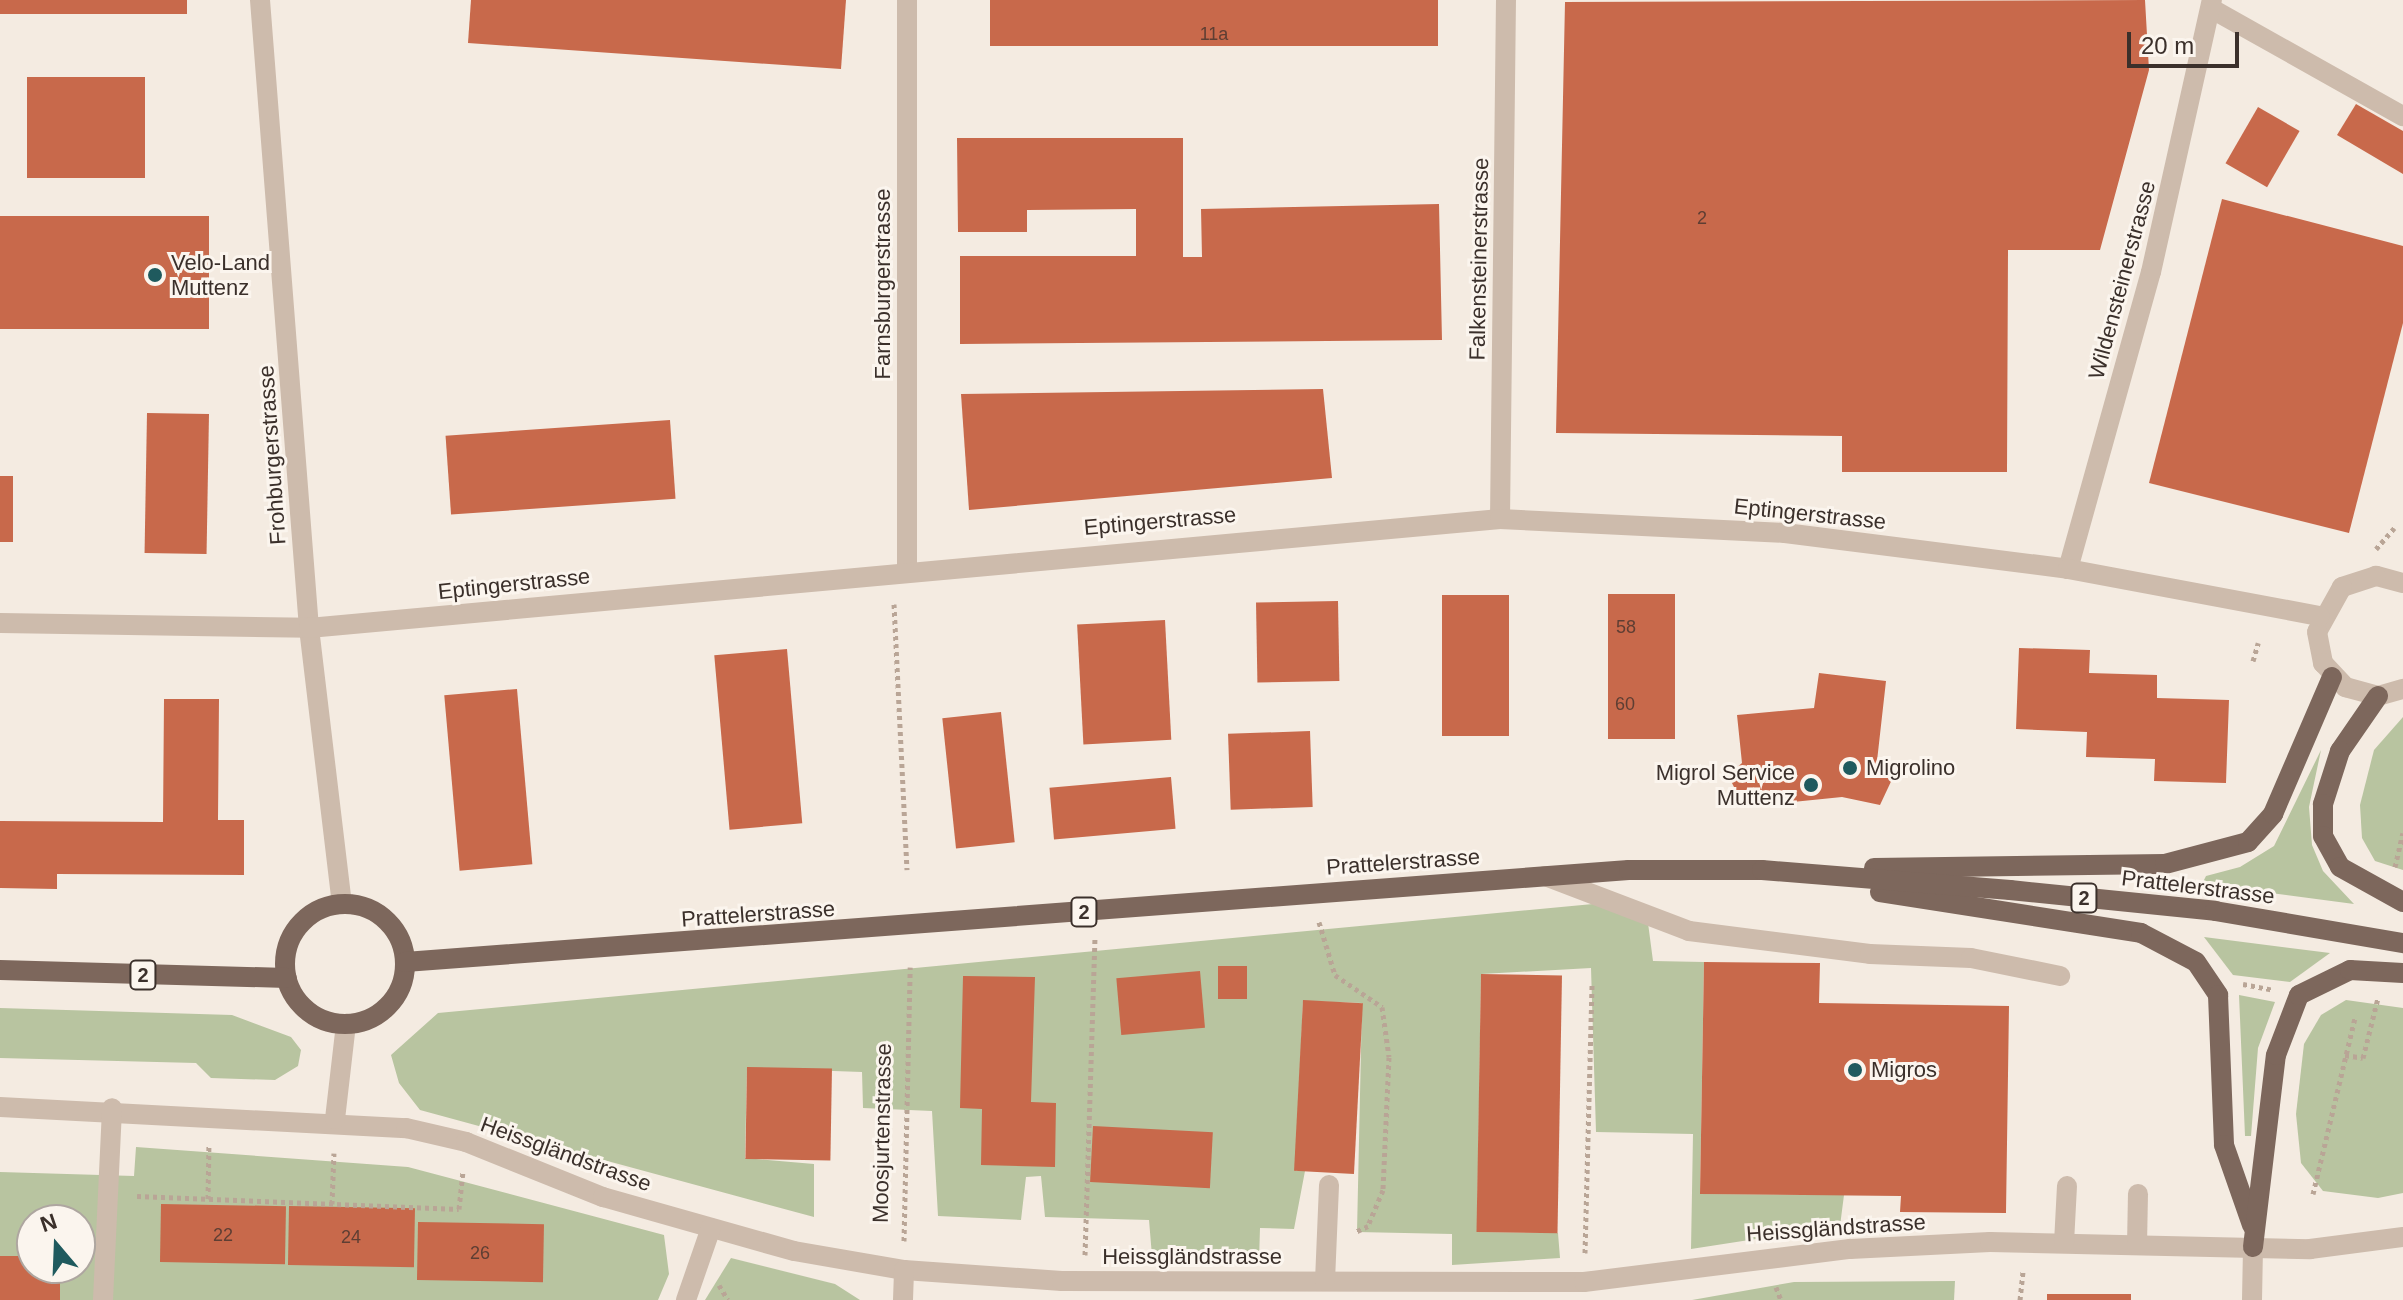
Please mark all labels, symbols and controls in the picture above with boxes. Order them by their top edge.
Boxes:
scale bar [2131,16,2243,66]
house number: 11a [1200,23,1228,45]
text: 20 m [2141,32,2194,59]
street label: Falkensteinerstrasse [1464,157,1494,361]
street label: Wildensteinerstrasse [2083,178,2161,382]
street label: Farnsburgerstrasse [870,189,896,379]
house number: 2 [1697,207,1707,229]
place label: Velo-Land Muttenz [171,249,270,300]
marker: Velo-Land Muttenz [146,266,164,284]
street label: Frohburgerstrasse [253,364,291,546]
street label: Eptingerstrasse [1733,493,1887,535]
street label: Eptingerstrasse [1083,501,1237,541]
street label: Eptingerstrasse [437,563,591,605]
house number: 58 [1616,616,1636,638]
house number: 60 [1615,693,1635,715]
place label: Migrolino [1866,755,1955,781]
place label: Migrol Service Muttenz [1656,759,1795,810]
marker: Migrolino [1841,759,1859,777]
marker: Migrol Service Muttenz [1802,776,1820,794]
street label: Prattelerstrasse [1325,843,1481,881]
street label: Prattelerstrasse [2120,865,2276,909]
road number: 2 [2070,882,2098,914]
street label: Prattelerstrasse [680,895,836,933]
road number: 2 [1070,896,1098,928]
road number: 2 [129,959,157,991]
street label: Moosjurtenstrasse [867,1043,897,1223]
place label: Migros [1871,1057,1937,1083]
marker: Migros [1846,1061,1864,1079]
street label: Heissgländstrasse [477,1111,655,1197]
north arrow [16,1204,96,1284]
text: N [37,1208,60,1237]
street label: Heissgländstrasse [1745,1209,1927,1247]
house number: 22 [213,1224,233,1246]
house number: 24 [341,1226,361,1248]
house number: 26 [470,1242,490,1264]
street label: Heissgländstrasse [1102,1244,1282,1270]

